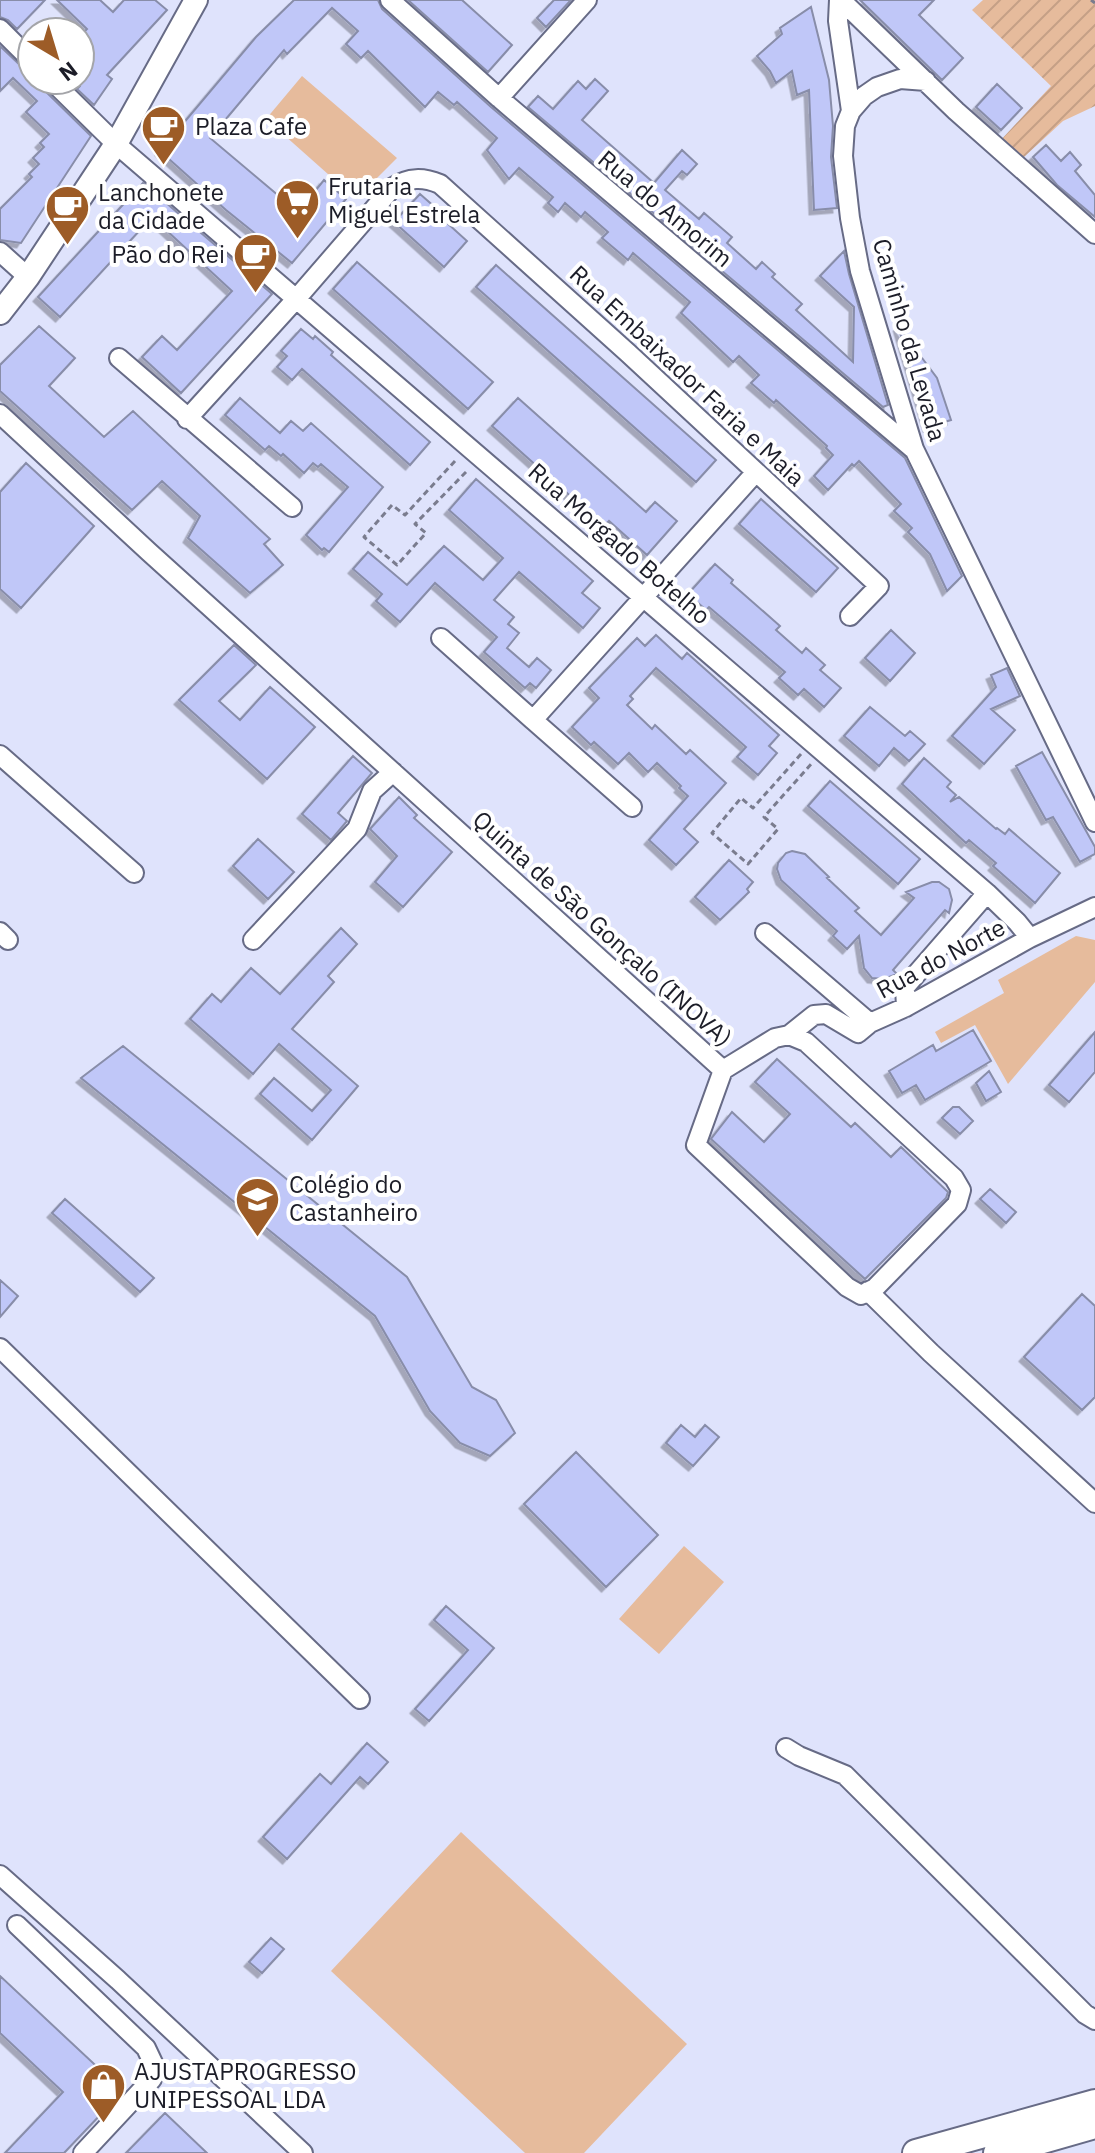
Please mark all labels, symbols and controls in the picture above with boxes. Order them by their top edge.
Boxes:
north arrow [16,16,96,96]
text: N [53,56,84,88]
cafe icon: Plaza Cafe [140,103,188,166]
place label: Plaza Cafe [195,110,307,142]
street label: Rua do Amorim [592,143,740,274]
place label: Frutaria Miguel Estrela [328,170,480,230]
place label: Lanchonete da Cidade [98,176,224,236]
supermarket icon: Frutaria Miguel Estrela [273,177,321,240]
cafe icon: Lanchonete da Cidade [43,183,91,246]
cafe icon: Pão do Rei [232,231,280,294]
street label: Caminho da Levada [866,235,954,445]
place label: Pão do Rei [112,238,225,270]
street label: Rua Embaixador Faria e Maia [563,258,812,493]
street label: Rua Morgado Botelho [522,455,717,631]
street label: Quinta de São Gonçalo (INOVA) [466,803,739,1053]
street label: Rua do Norte [871,911,1010,1005]
place label: Colégio do Castanheiro [289,1168,418,1228]
school or university icon: Colégio do Castanheiro [234,1175,282,1238]
place label: AJUSTAPROGRESSO UNIPESSOAL LDA [134,2055,357,2115]
shop icon: AJUSTAPROGRESSO UNIPESSOAL LDA [79,2062,127,2125]

